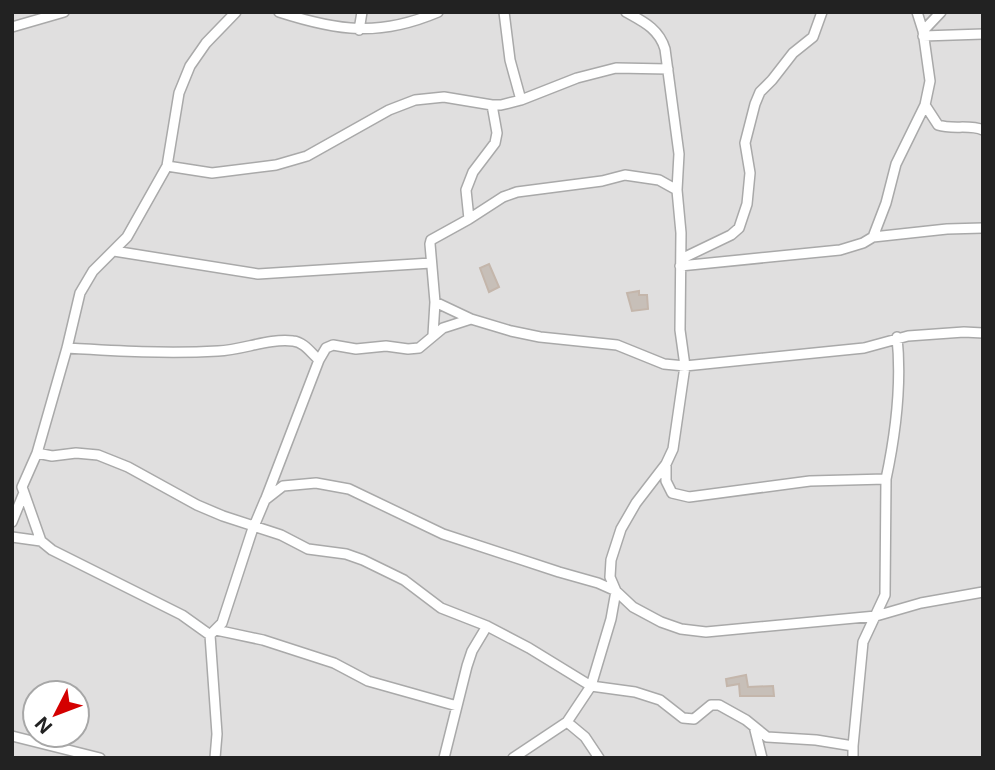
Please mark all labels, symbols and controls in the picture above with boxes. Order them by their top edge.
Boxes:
north arrow [21,679,91,749]
text: N [30,712,57,738]

